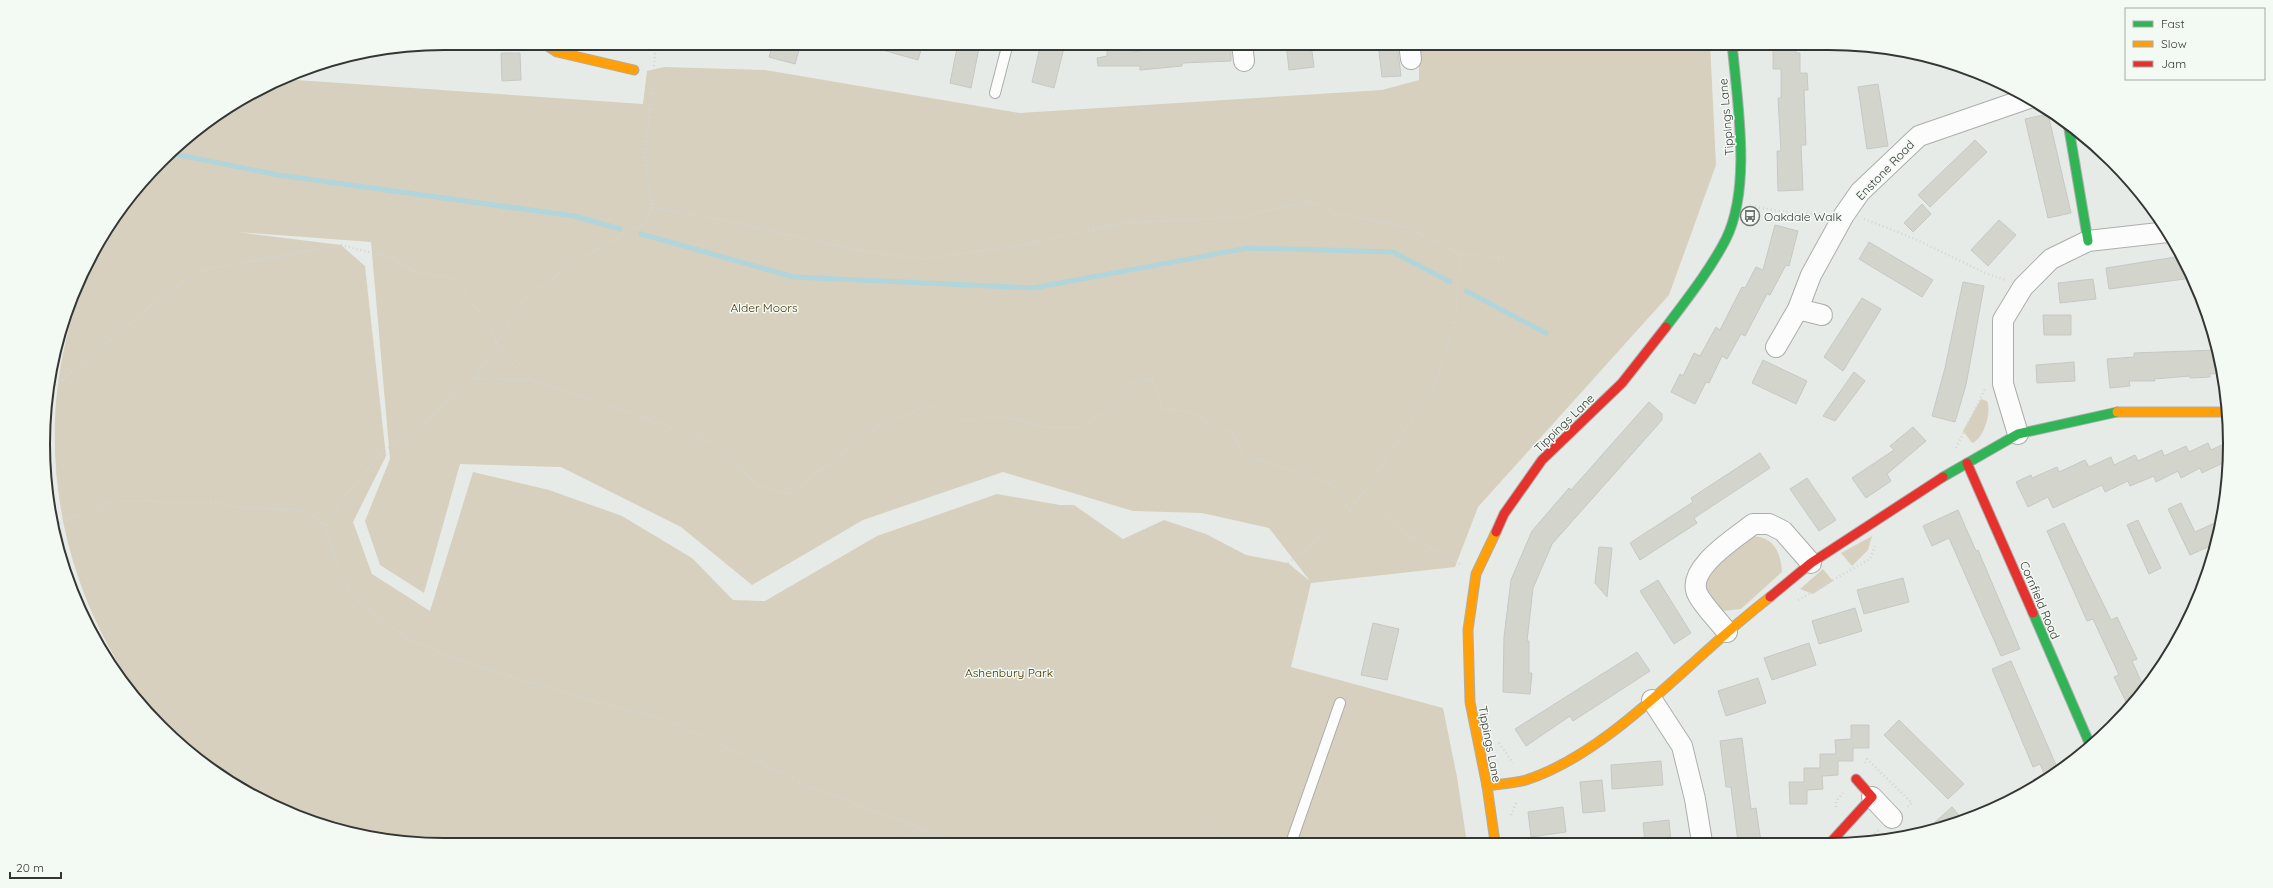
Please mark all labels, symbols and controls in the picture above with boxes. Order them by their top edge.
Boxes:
legend [2125,8,2265,80]
text: Fast [2161,16,2185,31]
text: Slow [2161,36,2187,51]
text: Jam [2161,56,2186,71]
street label: Tippings Lane [1715,78,1737,156]
street label: Enstone Road [1853,137,1917,203]
bus stop icon: Oakdale Walk [1739,205,1761,227]
place label: Oakdale Walk [1764,209,1842,224]
park label: Alder Moors [730,300,798,315]
street label: Tippings Lane [1531,391,1597,455]
street label: Cornfield Road [2017,559,2063,641]
park label: Ashenbury Park [965,665,1053,680]
street label: Tippings Lane [1475,705,1505,784]
scale bar [10,854,61,880]
text: 20 m [16,860,44,875]

